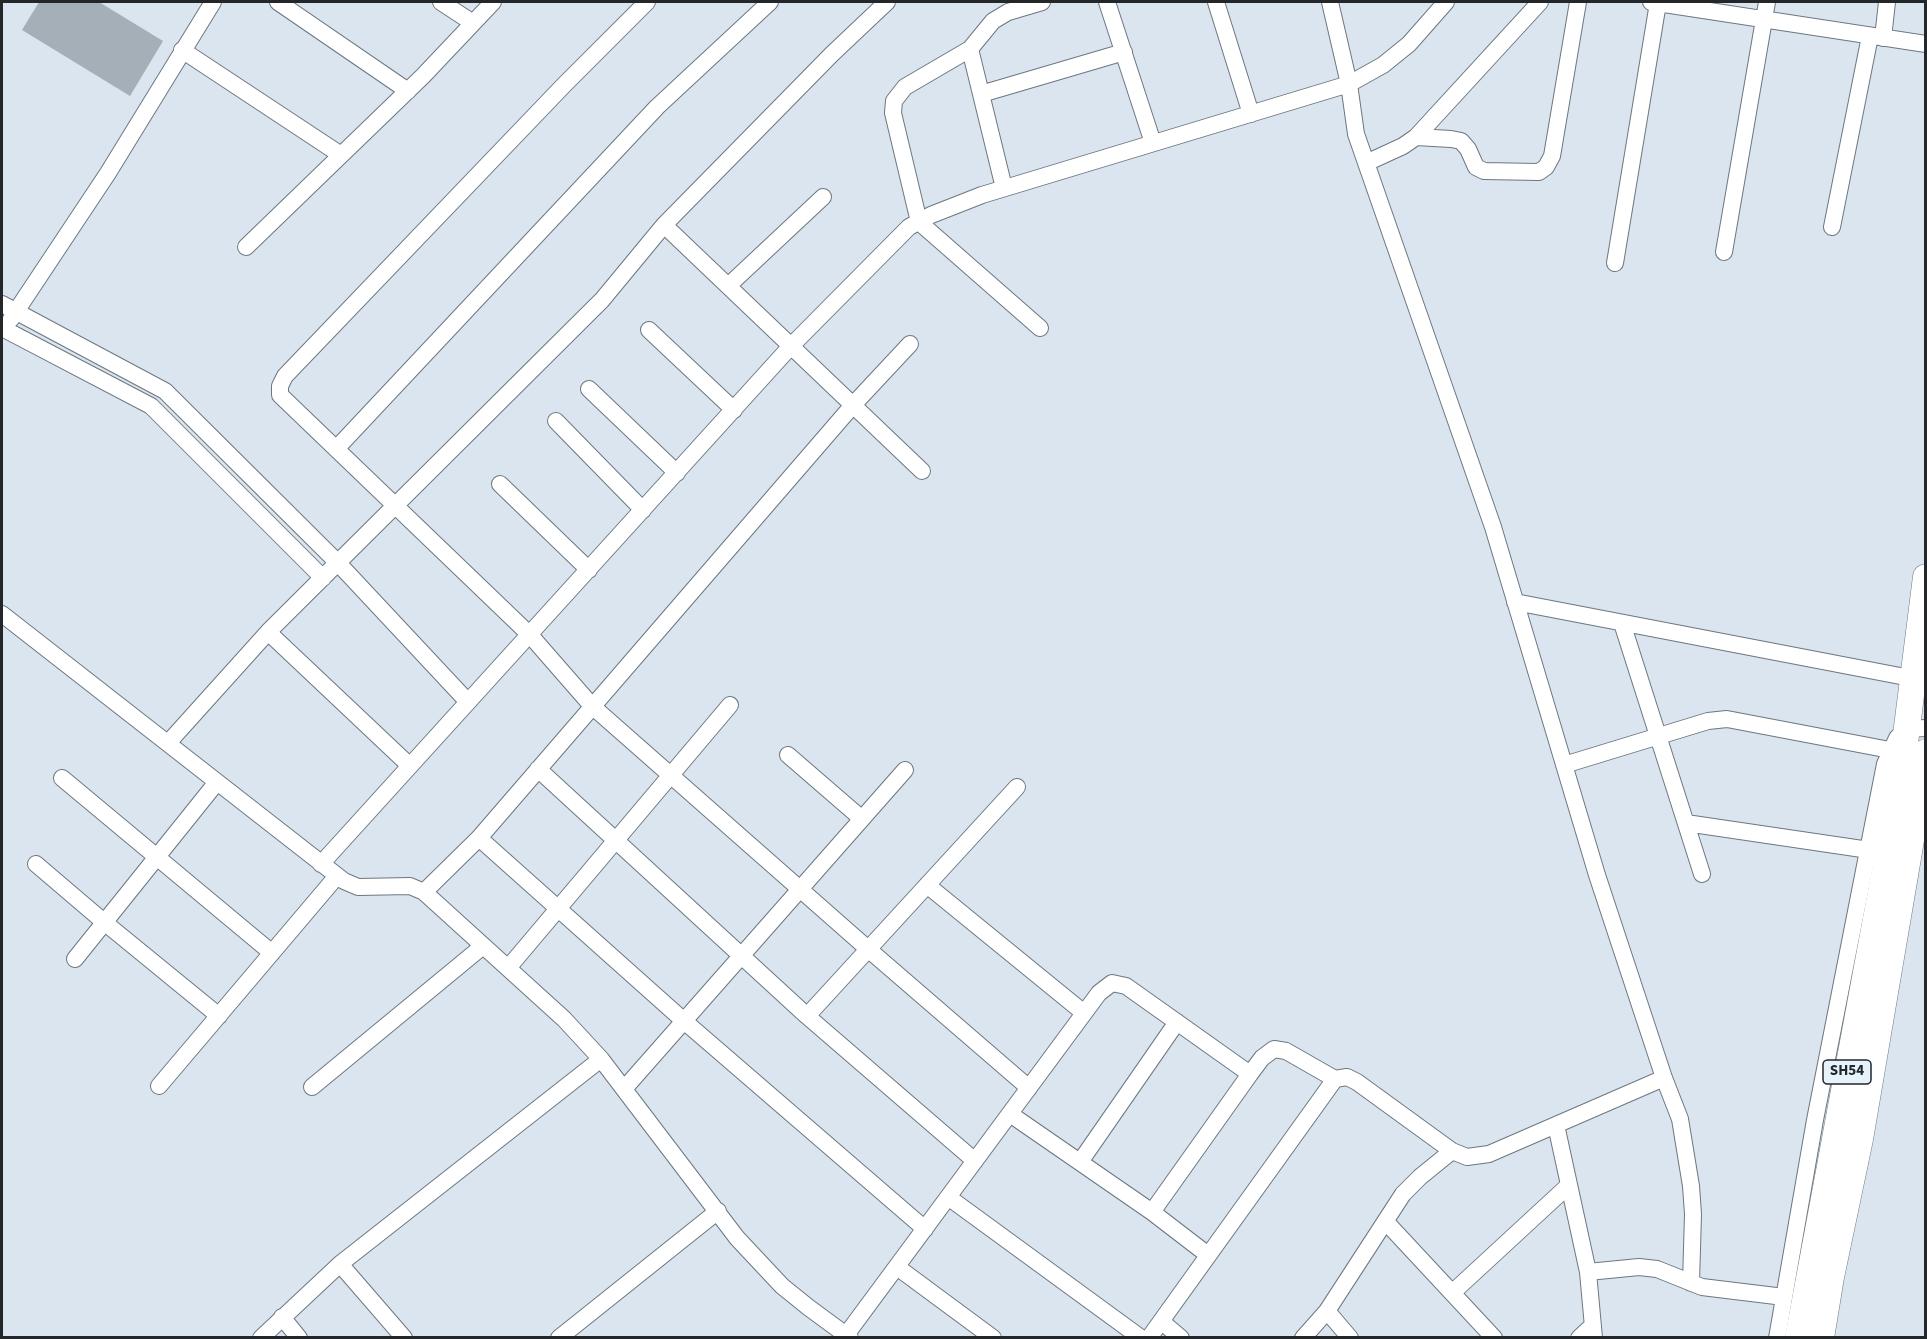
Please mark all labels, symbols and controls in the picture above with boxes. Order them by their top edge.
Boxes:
road number: SH54 [1823,1060,1871,1084]

